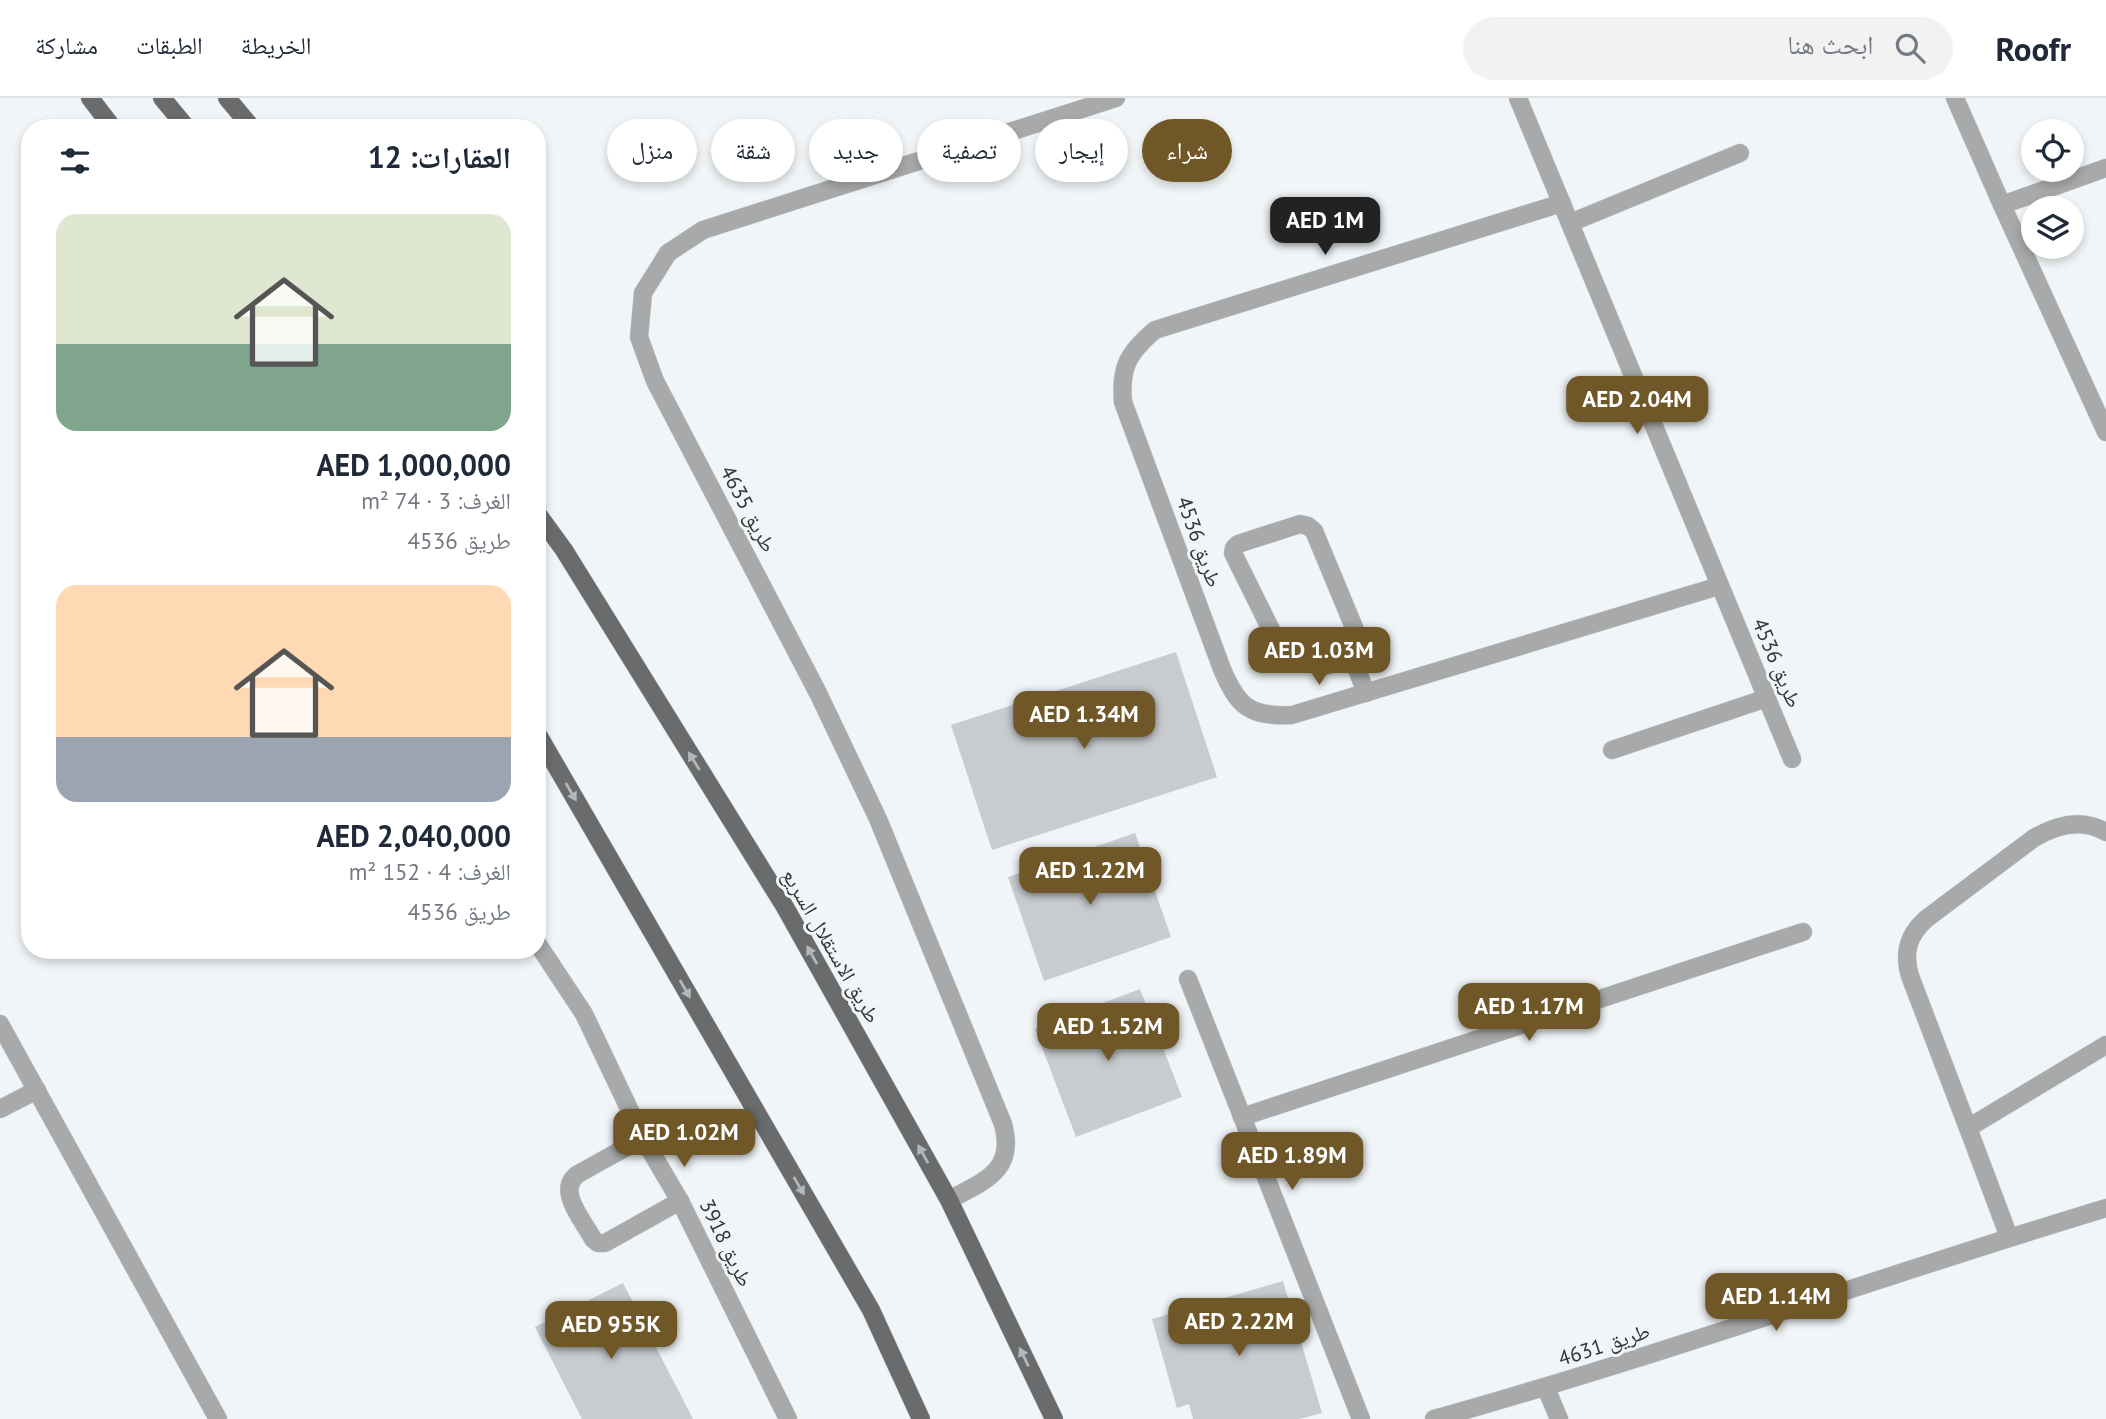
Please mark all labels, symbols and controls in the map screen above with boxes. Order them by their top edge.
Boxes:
search box [1463,17,1953,80]
text: Roofr [1995,27,2071,70]
text: ابحث هنا [1787,28,1873,61]
icon: search [1891,29,1929,67]
text: مشاركة [35,30,98,61]
text: الطبقات [136,30,203,61]
text: الخريطة [241,30,311,61]
chip: منزل [607,119,697,182]
chip: شقة [711,119,795,182]
chip: جديد [809,119,903,182]
chip: تصفية [917,119,1021,182]
chip: إيجار [1035,119,1128,182]
chip: شراء [1142,119,1232,182]
map controls [2021,119,2084,259]
button: locate [2021,119,2084,182]
text: العقارات: 12 [368,137,511,176]
icon: filters [56,142,94,180]
button: layers [2021,196,2084,259]
pin: AED 1M [1268,198,1382,257]
text: AED 1M [1286,205,1364,234]
icon: home [221,259,347,385]
pin: AED 2.04M [1557,376,1717,436]
text: AED 2.04M [1582,384,1692,413]
text: AED 1,000,000 [316,445,511,484]
street label: طريق 4635 [714,461,783,557]
text: الغرف: 3 · 74 m² [361,486,511,515]
street label: طريق 4536 [1171,493,1228,591]
text: طريق 4536 [408,526,511,555]
street label: طريق 4536 [1747,614,1808,712]
pin: AED 1.03M [1239,628,1399,687]
icon: home [221,630,347,756]
text: AED 1.03M [1264,635,1374,664]
pin: AED 1.34M [1004,692,1164,751]
text: AED 1.34M [1029,699,1139,728]
one-way arrow [688,751,701,770]
one-way arrow [565,782,577,802]
text: AED 2,040,000 [316,816,511,855]
pin: AED 1.22M [1010,848,1170,907]
text: AED 1.22M [1035,855,1145,884]
text: الغرف: 4 · 152 m² [349,857,511,886]
street label: طريق الاستقلال السريع [776,864,887,1028]
text: طريق 4536 [408,897,511,926]
one-way arrow [806,946,818,965]
one-way arrow [679,979,692,998]
pin: AED 1.17M [1449,984,1609,1043]
text: AED 1.17M [1474,991,1584,1020]
pin: AED 1.52M [1028,1004,1188,1063]
text: AED 1.52M [1053,1011,1163,1040]
pin: AED 1.02M [604,1110,764,1169]
text: AED 1.02M [629,1117,739,1146]
pin: AED 1.89M [1212,1132,1372,1192]
text: AED 1.89M [1237,1140,1347,1169]
one-way arrow [917,1144,929,1164]
one-way arrow [793,1176,806,1195]
street label: طريق 3918 [694,1194,759,1291]
pin: AED 1.14M [1696,1274,1856,1333]
text: AED 1.14M [1721,1281,1831,1310]
pin: AED 2.22M [1159,1298,1319,1358]
pin: AED 955K [539,1302,683,1361]
text: AED 2.22M [1184,1306,1294,1335]
text: AED 955K [561,1309,661,1338]
street label: طريق 4631 [1555,1317,1653,1372]
one-way arrow [1019,1347,1030,1368]

